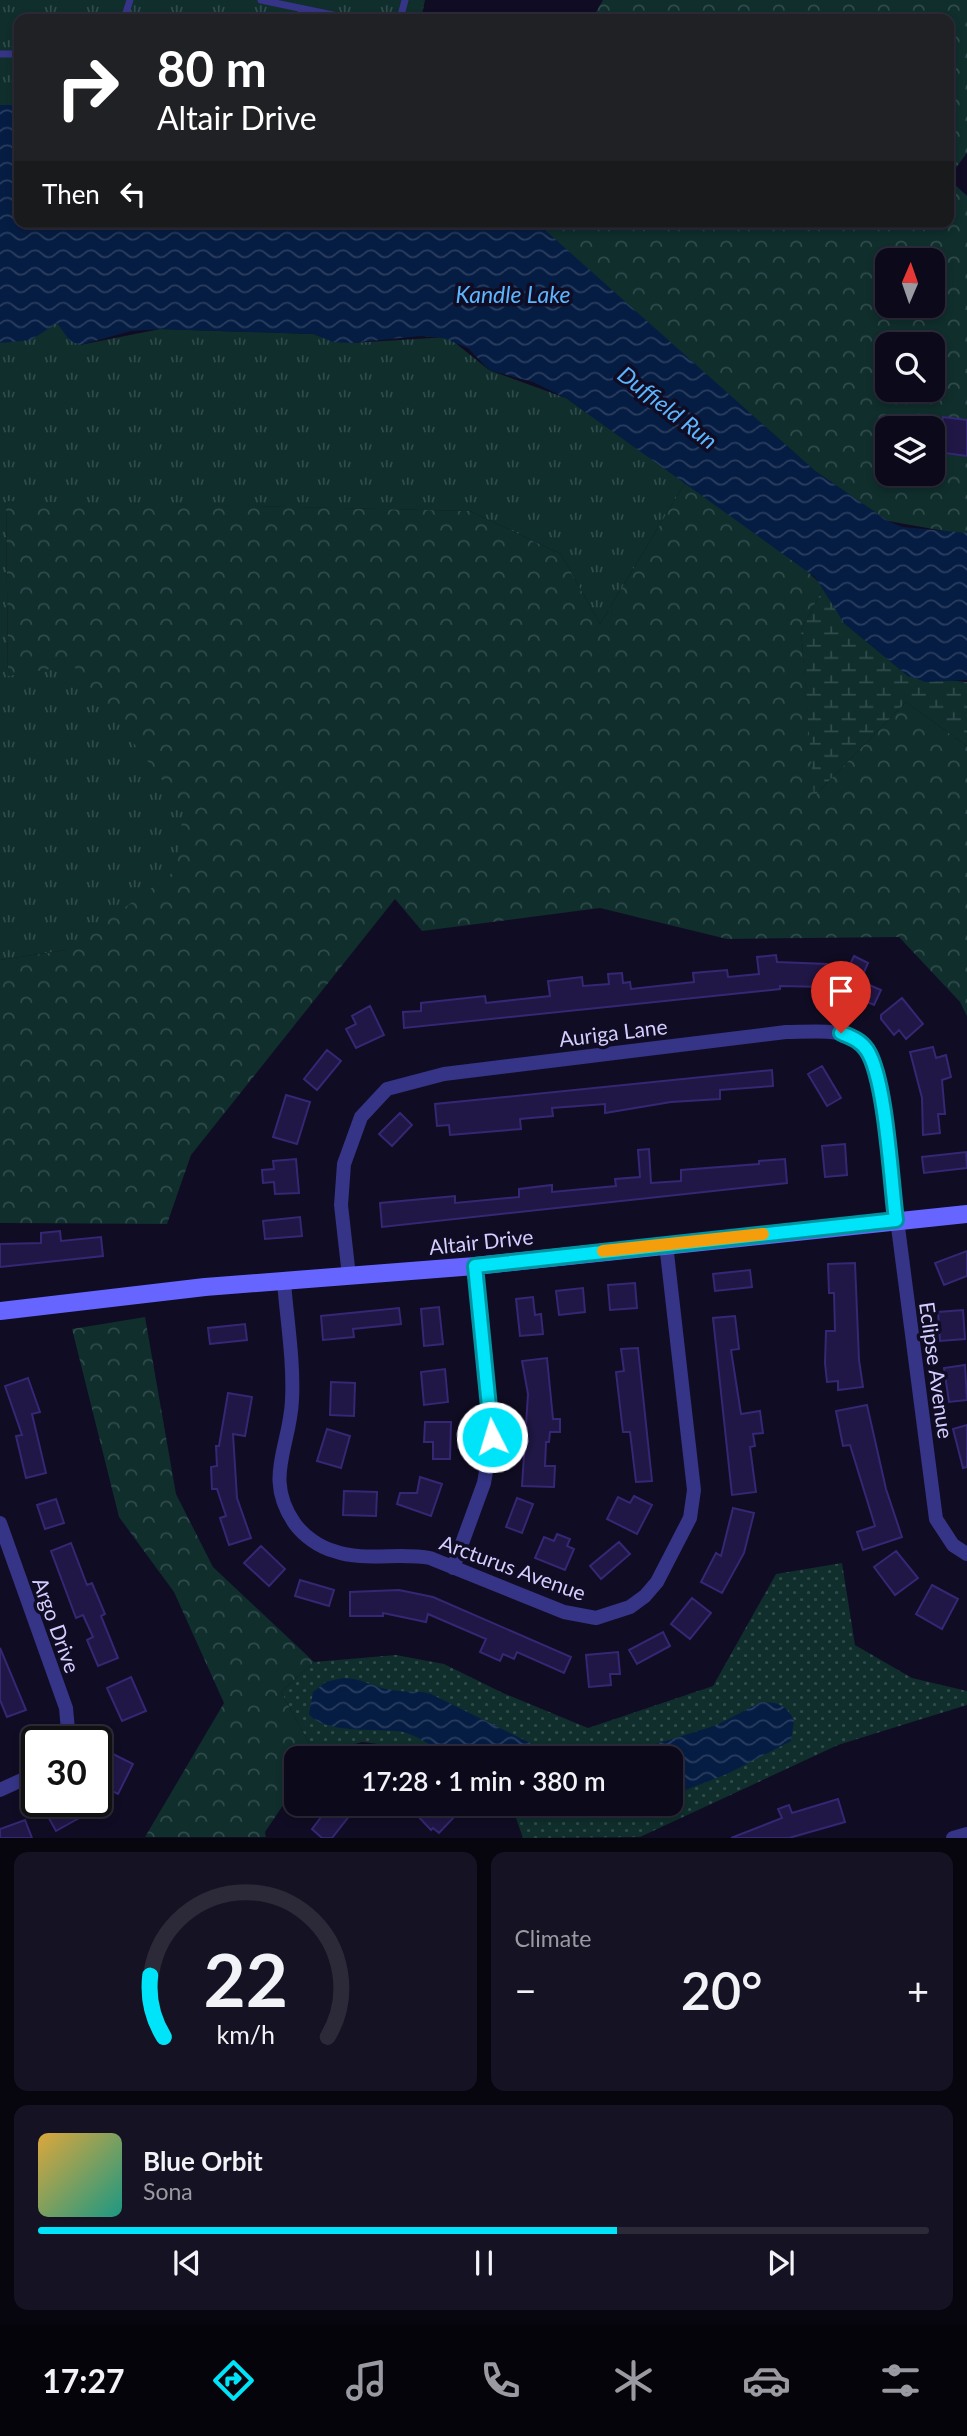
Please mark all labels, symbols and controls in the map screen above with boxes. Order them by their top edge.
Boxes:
text: 80 m [157,39,267,97]
icon: right [42,42,133,133]
text: Altair Drive [157,98,317,137]
icon: left [114,175,152,213]
text: Then [42,178,100,210]
north arrow [875,248,945,318]
map controls [875,248,945,486]
water label: Kandle Lake [456,280,570,308]
button: search [875,332,945,402]
water label: Duffield Run [613,360,723,454]
button: layers [875,416,945,486]
pin [811,961,871,1033]
icon: arrive [822,972,860,1010]
street label: Auriga Lane [557,1013,669,1051]
street label: Altair Drive [428,1223,534,1259]
street label: Eclipse Avenue [915,1300,959,1440]
position arrow [455,1400,529,1474]
street label: Arcturus Avenue [437,1529,589,1605]
street label: Argo Drive [28,1574,86,1676]
speed limit sign: 30 [21,1726,112,1817]
text: 17:28 · 1 min · 380 m [361,1765,606,1797]
text: Climate [515,1924,591,1952]
text: 22 [203,1936,287,2024]
text: 20° [681,1959,763,2021]
text: − [515,1967,537,2013]
text: + [907,1967,929,2013]
text: km/h [216,2019,275,2049]
text: Blue Orbit [143,2145,263,2177]
text: Sona [143,2177,193,2205]
icon: previous [168,2244,206,2282]
icon: pause [465,2244,503,2282]
icon: next [762,2244,800,2282]
icon: directions [209,2356,258,2405]
icon: music [342,2356,391,2405]
icon: phone [476,2356,525,2405]
icon: climate [609,2356,658,2405]
icon: car [742,2356,791,2405]
icon: filters [876,2356,925,2405]
text: 17:27 [42,2361,125,2400]

